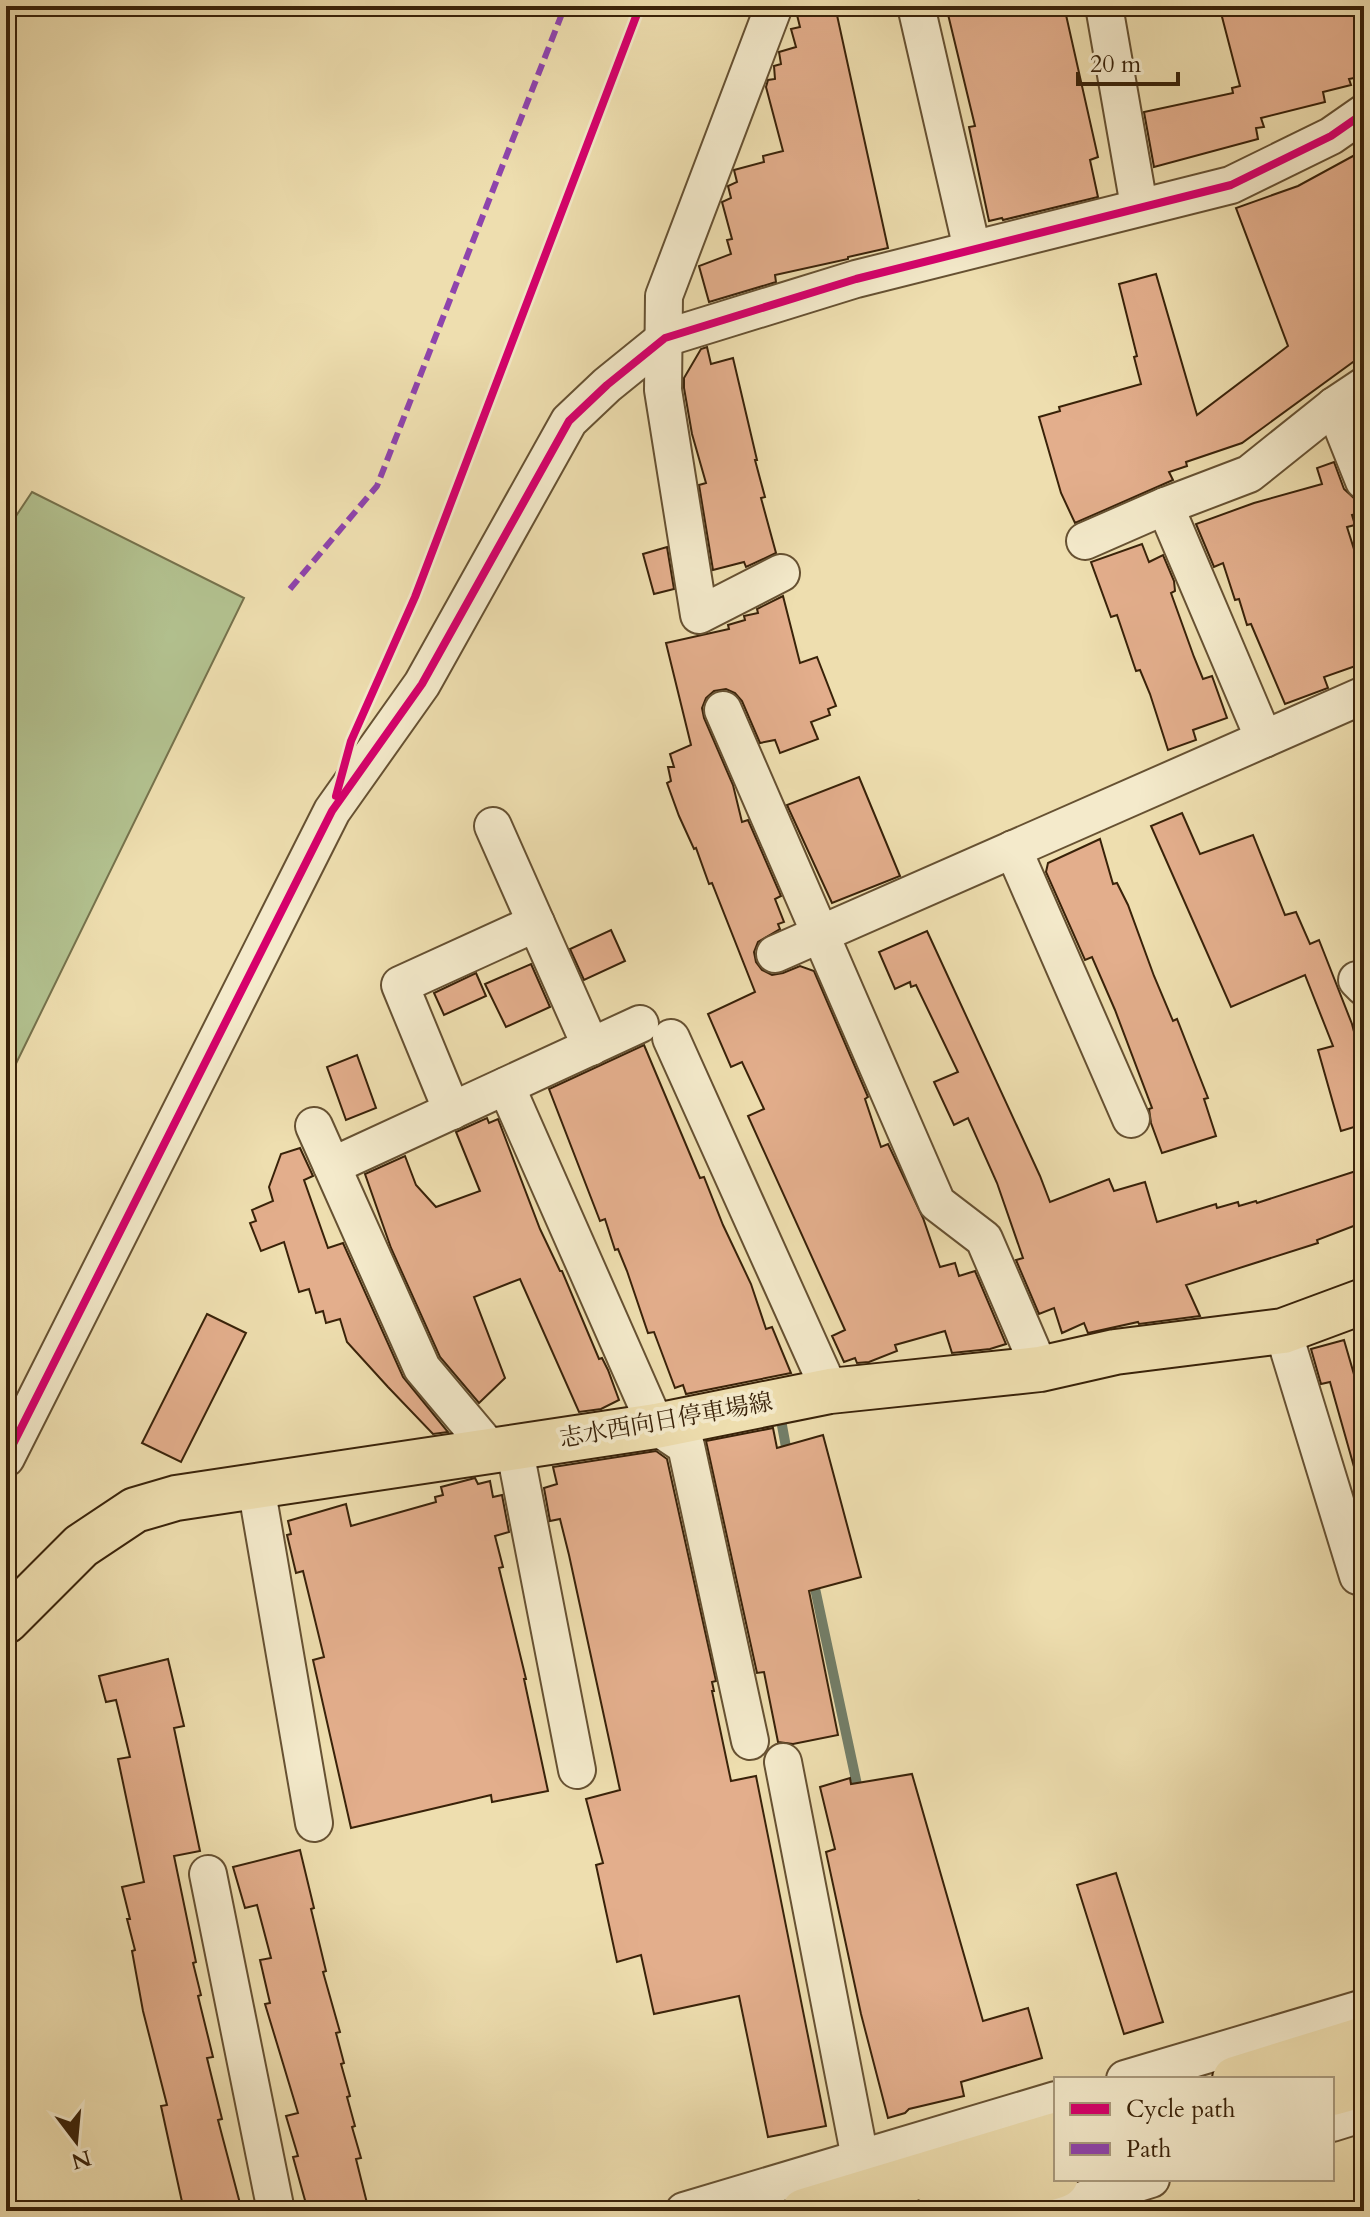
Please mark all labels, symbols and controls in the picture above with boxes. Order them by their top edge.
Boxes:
scale bar [1078,36,1178,86]
text: 20 m [1090,48,1142,81]
street label: 志水西向日停車場線 [557,1385,775,1455]
legend [1054,2077,1334,2181]
text: Cycle path [1126,2093,1235,2126]
north arrow [36,2101,116,2181]
text: Path [1126,2133,1171,2166]
text: N [68,2142,95,2176]

